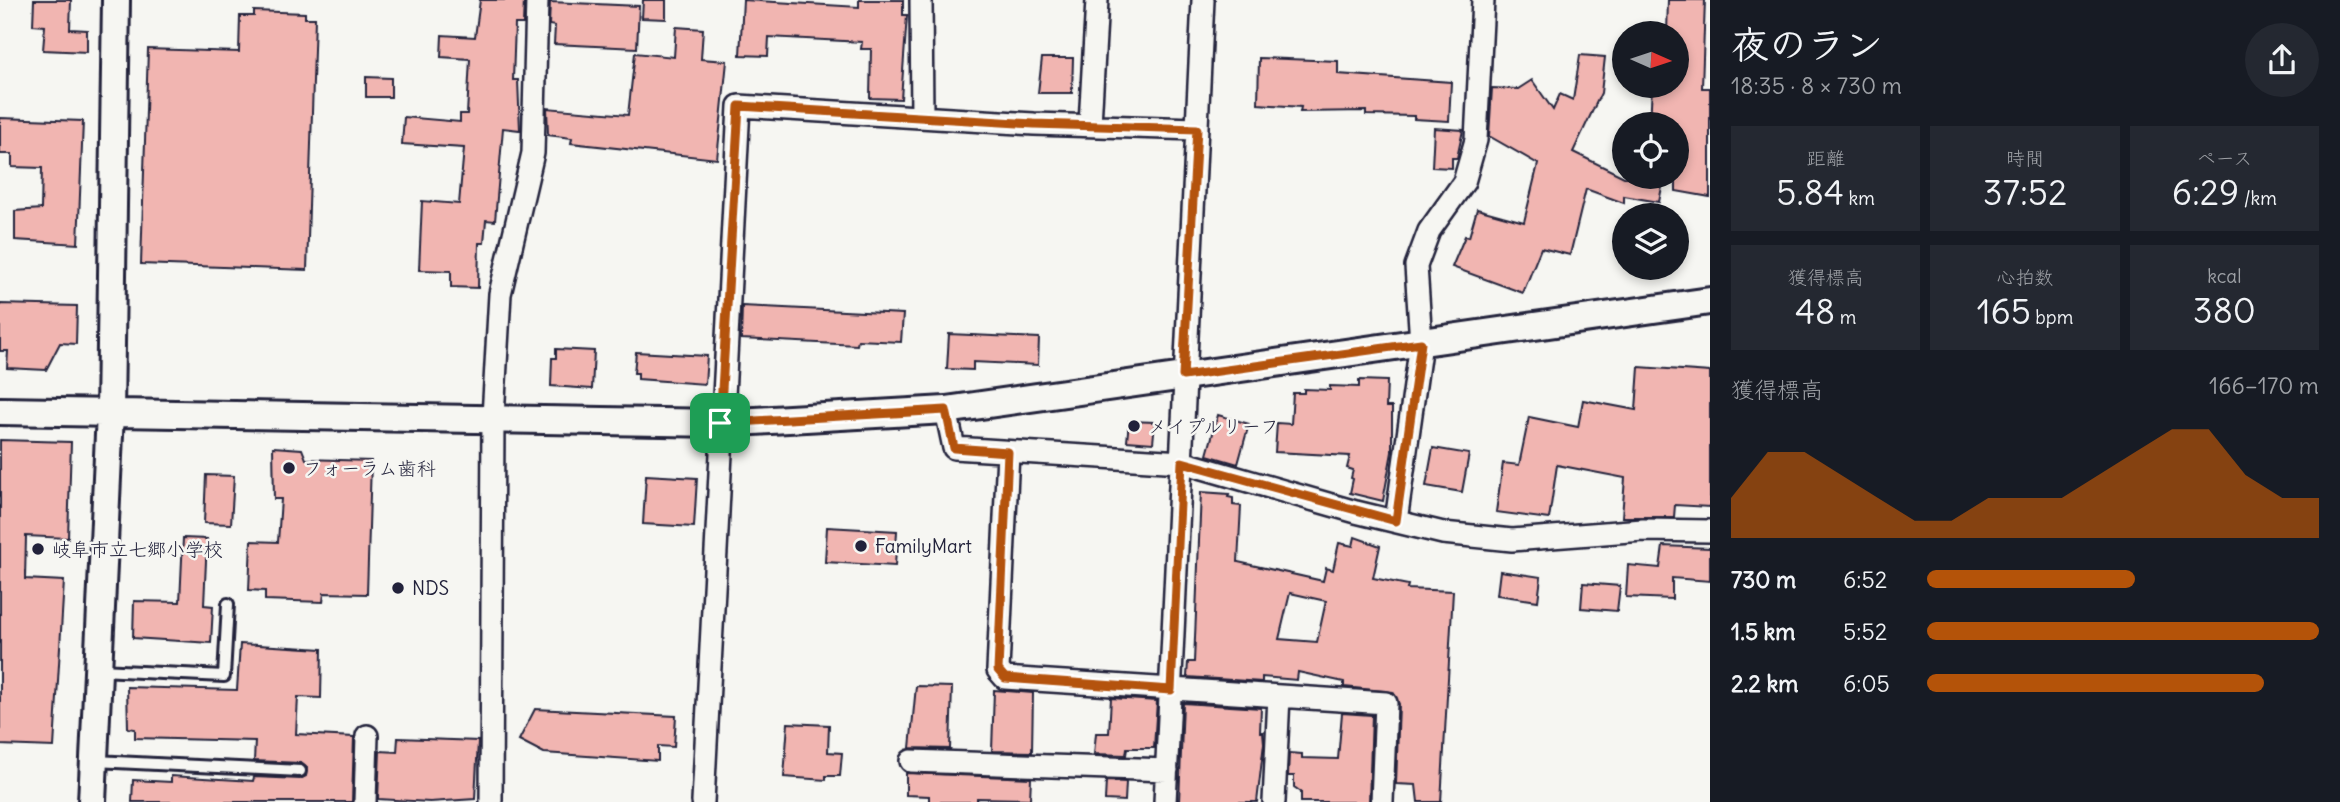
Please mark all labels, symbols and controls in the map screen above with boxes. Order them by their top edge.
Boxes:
north arrow [1612,21,1689,98]
map controls [1612,21,1689,280]
text: 夜のラン [1731,21,1883,68]
button: share [2245,23,2319,97]
text: 18:35 · 8 × 730 m [1731,71,1902,100]
button: locate [1612,112,1689,189]
text: 距離 [1807,146,1845,170]
text: 時間 [2006,146,2044,170]
text: ペース [2196,146,2252,170]
text: 5.84 [1776,170,1844,214]
text: 37:52 [1983,170,2067,214]
text: 6:29 [2172,170,2239,214]
text: km [1844,186,1875,210]
text: /km [2239,186,2277,210]
button: layers [1612,203,1689,280]
text: kcal [2207,264,2241,288]
text: 獲得標高 [1788,265,1864,289]
text: 心拍数 [1996,265,2054,289]
text: 380 [2193,288,2256,332]
text: 48 [1795,289,1835,333]
text: 165 [1977,289,2031,333]
text: m [1835,305,1856,329]
text: bpm [2031,305,2073,329]
text: 166–170 m [2209,371,2319,400]
text: 獲得標高 [1731,375,1823,404]
pin [690,393,750,453]
icon: arrive [701,404,739,442]
place label: メイプルリーフ [1148,414,1279,438]
marker: メイプルリーフ [1126,418,1142,434]
place label: フォーラム歯科 [303,456,436,480]
marker: フォーラム歯科 [281,460,297,476]
place label: FamilyMart [875,534,972,558]
place label: 岐阜市立七郷小学校 [52,537,223,561]
marker: FamilyMart [853,538,869,554]
marker: 岐阜市立七郷小学校 [30,541,46,557]
text: 730 m [1731,565,1796,594]
text: 6:52 [1843,565,1887,594]
place label: NDS [412,576,449,600]
marker: NDS [390,580,406,596]
text: 1.5 km [1731,617,1796,646]
text: 5:52 [1843,617,1887,646]
text: 2.2 km [1731,669,1798,698]
text: 6:05 [1843,669,1890,698]

